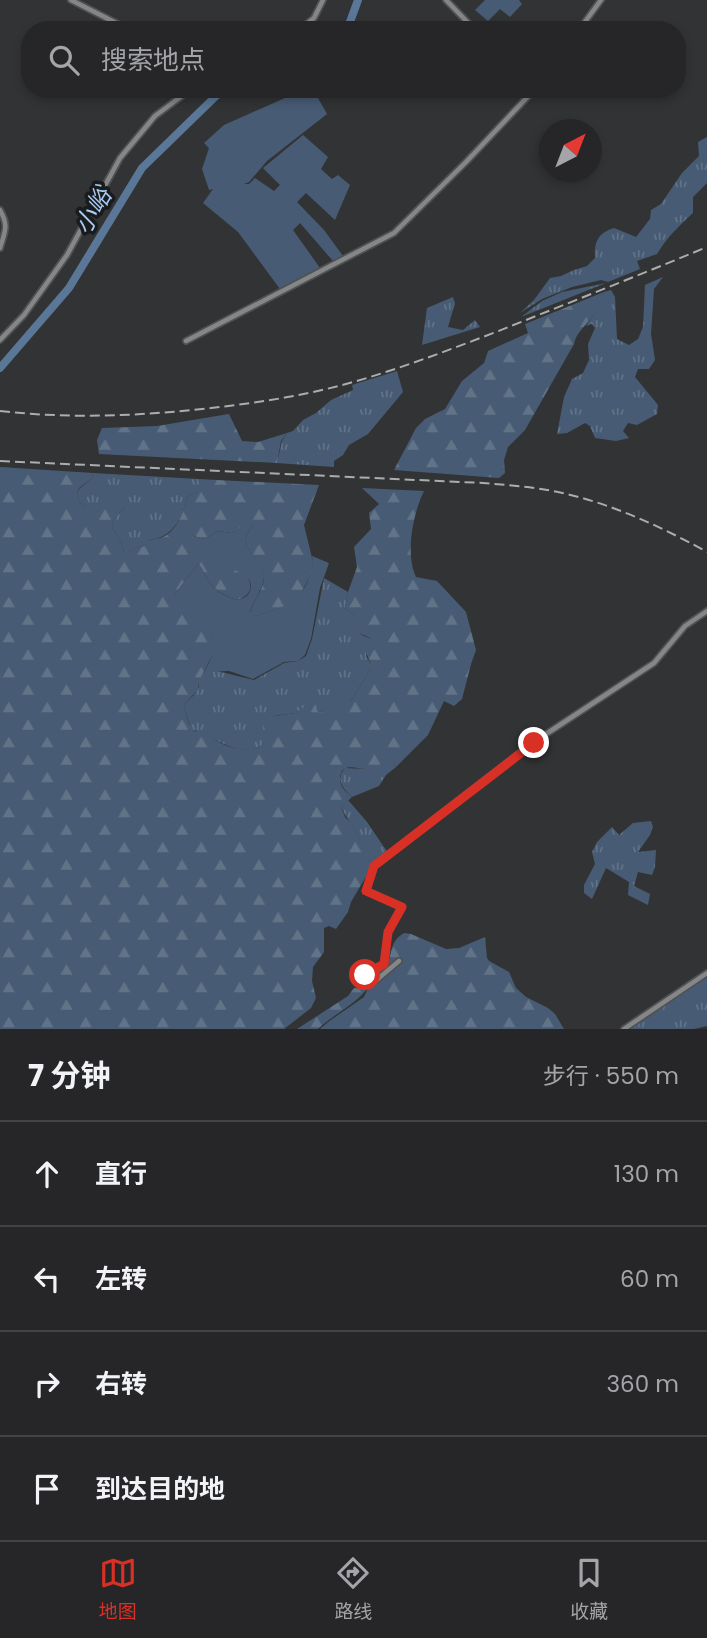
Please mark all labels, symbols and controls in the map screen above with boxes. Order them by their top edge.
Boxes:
search box [21,21,686,98]
icon: search [45,41,83,79]
text: 搜索地点 [101,42,205,78]
north arrow [539,119,602,182]
water label: 小峪 [66,179,121,240]
route end [518,727,549,758]
route start [349,959,380,990]
text: 7 分钟 [28,1054,110,1097]
text: 步行 · 550 m [543,1060,679,1092]
icon: ahead [28,1155,66,1193]
text: 直行 [95,1156,147,1192]
text: 130 m [614,1158,679,1190]
icon: left [28,1260,66,1298]
text: 左转 [95,1261,147,1297]
text: 60 m [620,1263,679,1295]
icon: right [28,1365,66,1403]
text: 右转 [95,1366,147,1402]
text: 360 m [607,1368,679,1400]
icon: arrive [28,1470,66,1508]
text: 到达目的地 [95,1471,225,1507]
tab: 地图 [99,1554,137,1626]
tab: 路线 [334,1554,372,1626]
tab: 收藏 [570,1554,608,1626]

